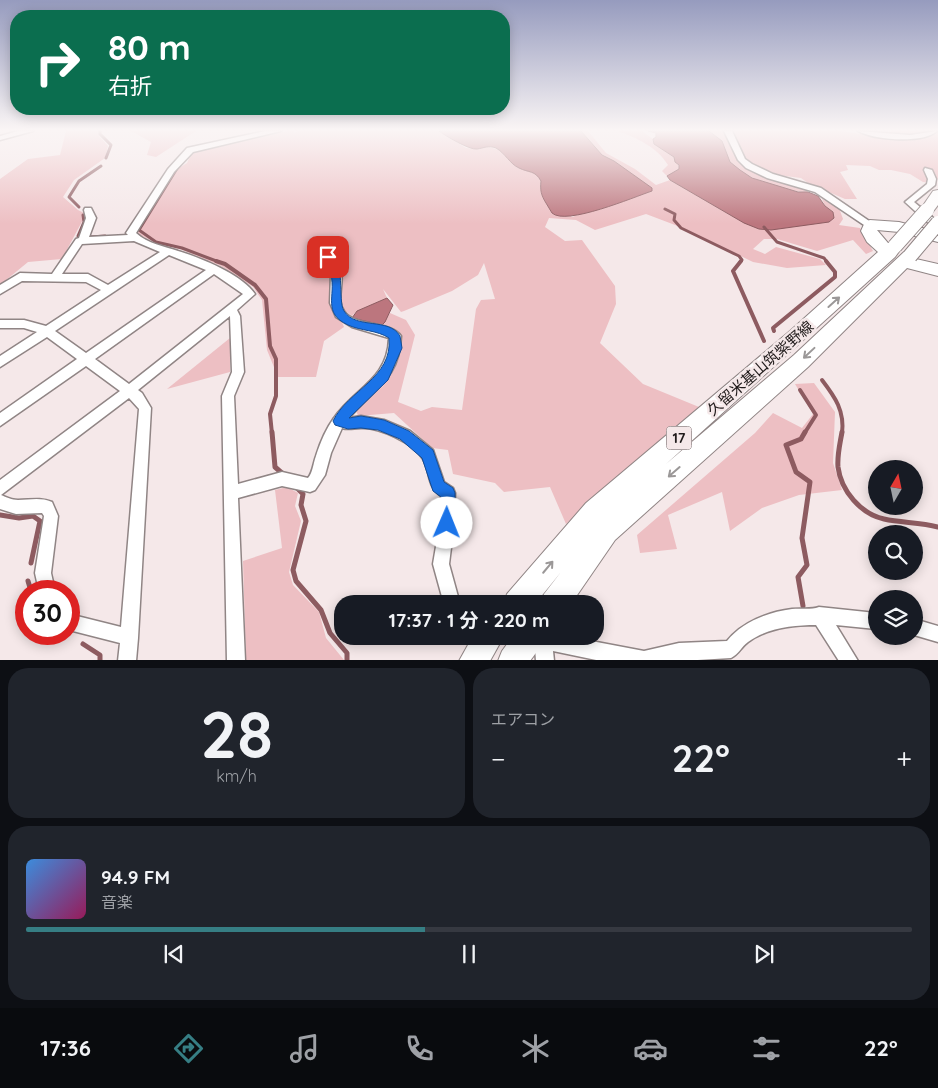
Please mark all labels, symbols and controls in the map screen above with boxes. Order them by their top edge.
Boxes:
text: 80 m [108,25,191,69]
icon: right [25,30,90,95]
text: 右折 [108,72,152,100]
pin [307,236,349,278]
icon: arrive [314,243,342,271]
one-way arrow [828,297,841,308]
street label: 久留米基山筑紫野線 [703,317,817,419]
one-way arrow [803,347,815,359]
road number: 17 [666,426,692,449]
north arrow [868,460,922,515]
map controls [868,460,923,645]
one-way arrow [667,466,680,478]
position arrow [420,496,472,548]
button: search [868,525,923,580]
one-way arrow [543,560,554,573]
speed limit sign: 30 [15,580,80,645]
button: layers [868,590,923,645]
text: 17:37 · 1 分 · 220 m [388,608,550,632]
text: 28 [200,693,273,774]
text: エアコン [491,709,555,729]
text: 22° [672,734,730,782]
text: − [491,741,506,776]
text: + [896,741,912,776]
text: km/h [216,766,257,786]
text: 94.9 FM [101,865,170,889]
text: 音楽 [101,892,133,912]
icon: previous [160,940,188,968]
icon: pause [455,940,483,968]
icon: next [750,940,778,968]
icon: directions [171,1031,206,1066]
icon: music [287,1031,322,1066]
icon: phone [402,1031,437,1066]
icon: climate [518,1031,553,1066]
icon: car [633,1031,668,1066]
icon: filters [749,1031,784,1066]
text: 17:36 [40,1034,91,1062]
text: 22° [864,1034,898,1062]

